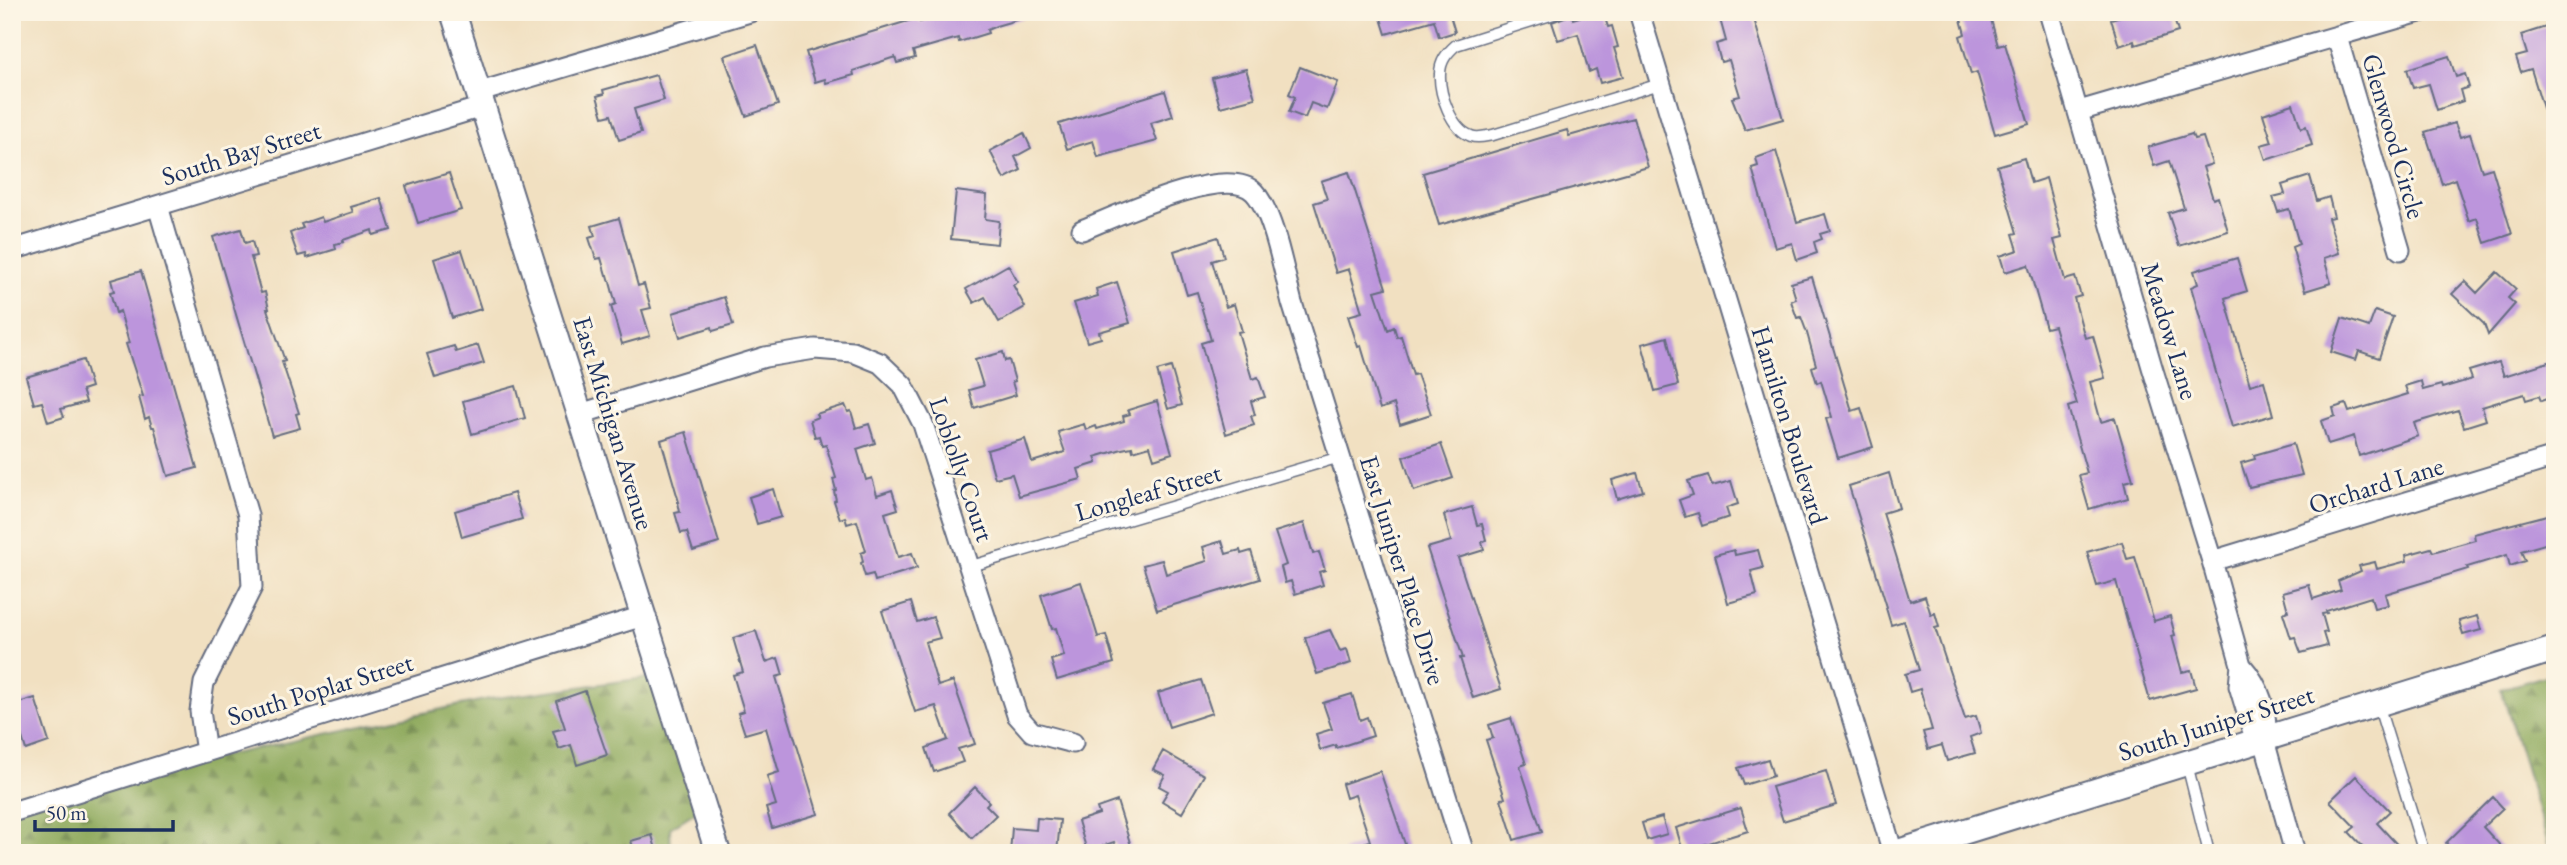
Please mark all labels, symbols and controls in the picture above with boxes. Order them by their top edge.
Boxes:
street label: Glenwood Circle [2354,50,2434,222]
street label: South Bay Street [157,113,325,193]
street label: Meadow Lane [2133,258,2207,404]
street label: East Michigan Avenue [565,312,663,534]
street label: Hamilton Boulevard [1744,322,1837,529]
street label: Loblolly Court [921,392,1003,546]
street label: Orchard Lane [2304,448,2448,522]
street label: East Juniper Place Drive [1352,451,1454,689]
street label: Longleaf Street [1071,455,1225,529]
street label: South Poplar Street [223,645,417,733]
street label: South Juniper Street [2114,677,2318,769]
scale bar [35,788,173,832]
text: 50 m [46,799,87,826]

